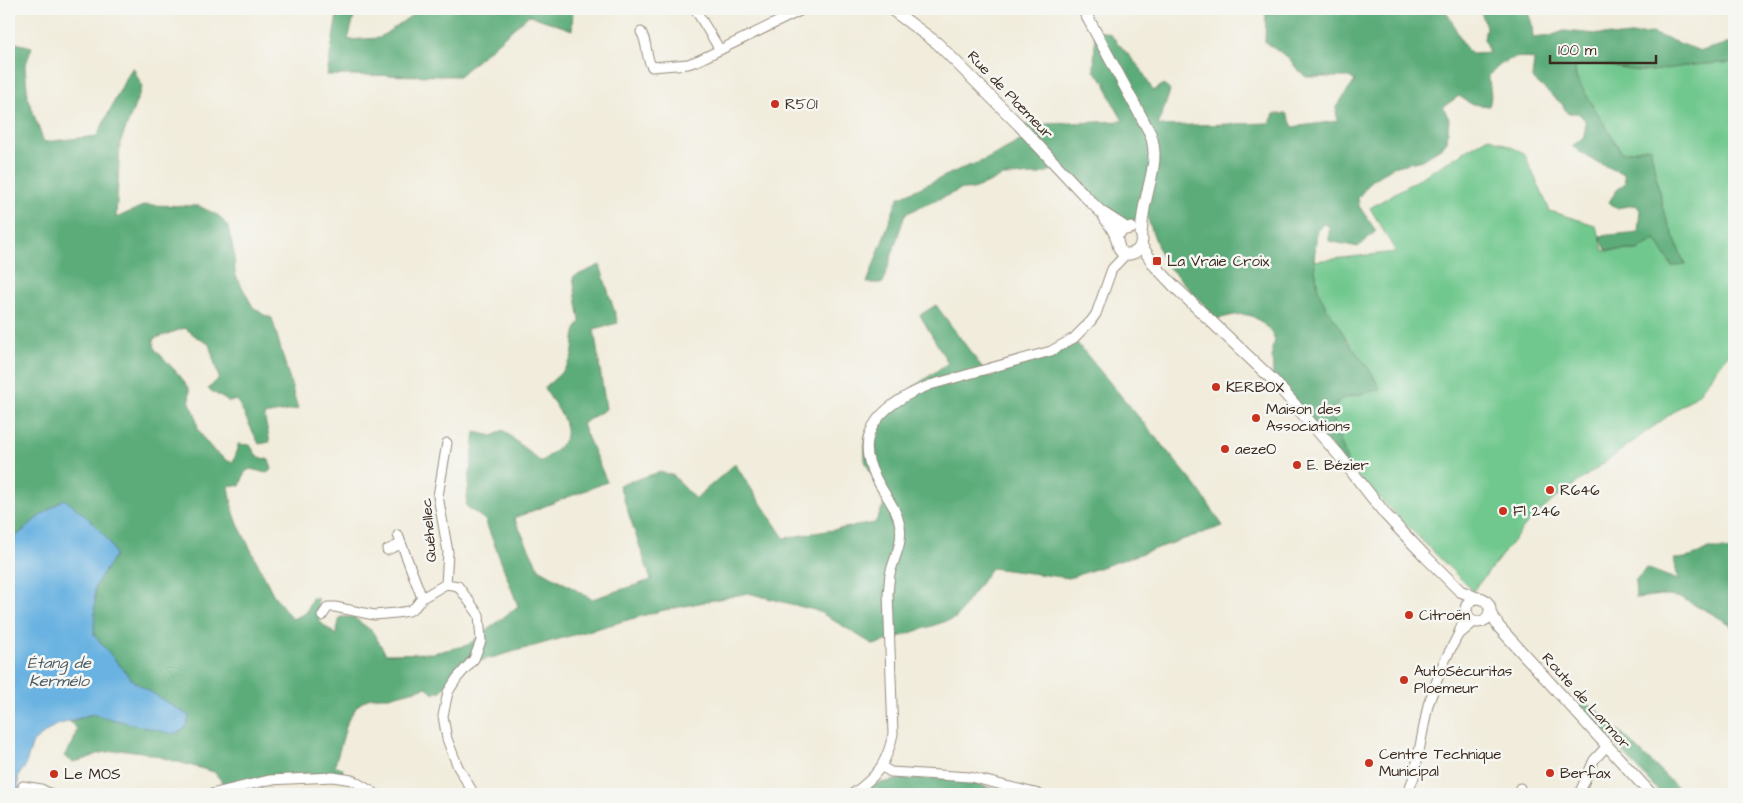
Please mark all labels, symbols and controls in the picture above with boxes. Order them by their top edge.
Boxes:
scale bar [1550,32,1657,64]
text: 100 m [1558,40,1597,61]
street label: Rue de Plœmeur [962,46,1058,144]
place label: R501 [785,94,818,115]
marker: R501 [769,98,781,110]
place label: La Vraie Croix [1167,251,1270,272]
marker: La Vraie Croix [1151,255,1163,267]
place label: KERBOX [1226,377,1284,398]
marker: KERBOX [1210,381,1222,393]
place label: Maison des Associations [1266,399,1351,437]
marker: Maison des Associations [1250,412,1262,424]
place label: aezeO [1235,439,1276,460]
marker: aezeO [1219,443,1231,455]
place label: E. Bézier [1307,455,1369,476]
marker: E. Bézier [1291,459,1303,471]
place label: R646 [1560,480,1600,501]
marker: R646 [1544,484,1556,496]
street label: Quéhellec [416,497,442,563]
place label: Fl 246 [1513,501,1561,522]
marker: Fl 246 [1497,505,1509,517]
place label: Citroën [1419,605,1471,626]
marker: Citroën [1403,609,1415,621]
street label: Route de Larmor [1537,648,1635,754]
water label: Étang de Kermélo [27,652,92,692]
place label: AutoSécuritas Ploemeur [1414,661,1513,699]
marker: AutoSécuritas Ploemeur [1398,674,1410,686]
place label: Centre Technique Municipal [1379,744,1501,782]
marker: Centre Technique Municipal [1363,757,1375,769]
place label: Berfax [1560,763,1612,784]
place label: Le MOS [64,764,121,785]
marker: Berfax [1544,767,1556,779]
marker: Le MOS [48,768,60,780]

